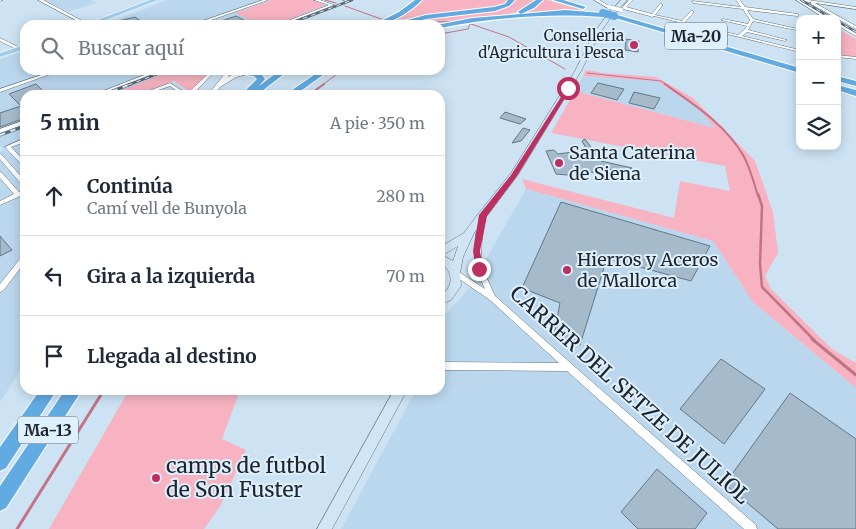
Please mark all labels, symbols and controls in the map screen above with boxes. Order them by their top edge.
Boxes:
map controls [796,15,841,150]
button: + [796,15,841,60]
search box [20,20,445,75]
road number: Ma-20 [665,22,727,50]
place label: Conselleria d'Agricultura i Pesca [478,26,624,62]
icon: search [38,34,66,62]
text: Buscar aquí [78,36,184,60]
marker: Conselleria d'Agricultura i Pesca [628,39,640,51]
button: − [796,60,841,105]
route start [557,77,580,100]
button: layers [796,105,841,150]
text: 5 min [40,109,100,136]
text: A pie · 350 m [330,113,425,133]
place label: Santa Caterina de Siena [569,141,696,185]
marker: Santa Caterina de Siena [553,157,565,169]
text: Continúa [87,174,173,198]
icon: ahead [40,182,68,210]
text: 280 m [376,186,425,206]
text: Camí vell de Bunyola [87,198,247,218]
place label: Hierros y Aceros de Mallorca [577,248,719,292]
route end [468,258,491,281]
icon: left [40,262,68,290]
text: Gira a la izquierda [87,264,255,288]
marker: Hierros y Aceros de Mallorca [561,264,573,276]
text: 70 m [386,266,425,286]
street label: CARRER DEL SETZE DE JULIOL [505,279,756,510]
icon: arrive [40,342,68,370]
text: Llegada al destino [87,344,257,368]
road number: Ma-13 [18,416,78,444]
place label: camps de futbol de Son Fuster [166,452,326,503]
marker: camps de futbol de Son Fuster [150,472,162,484]

